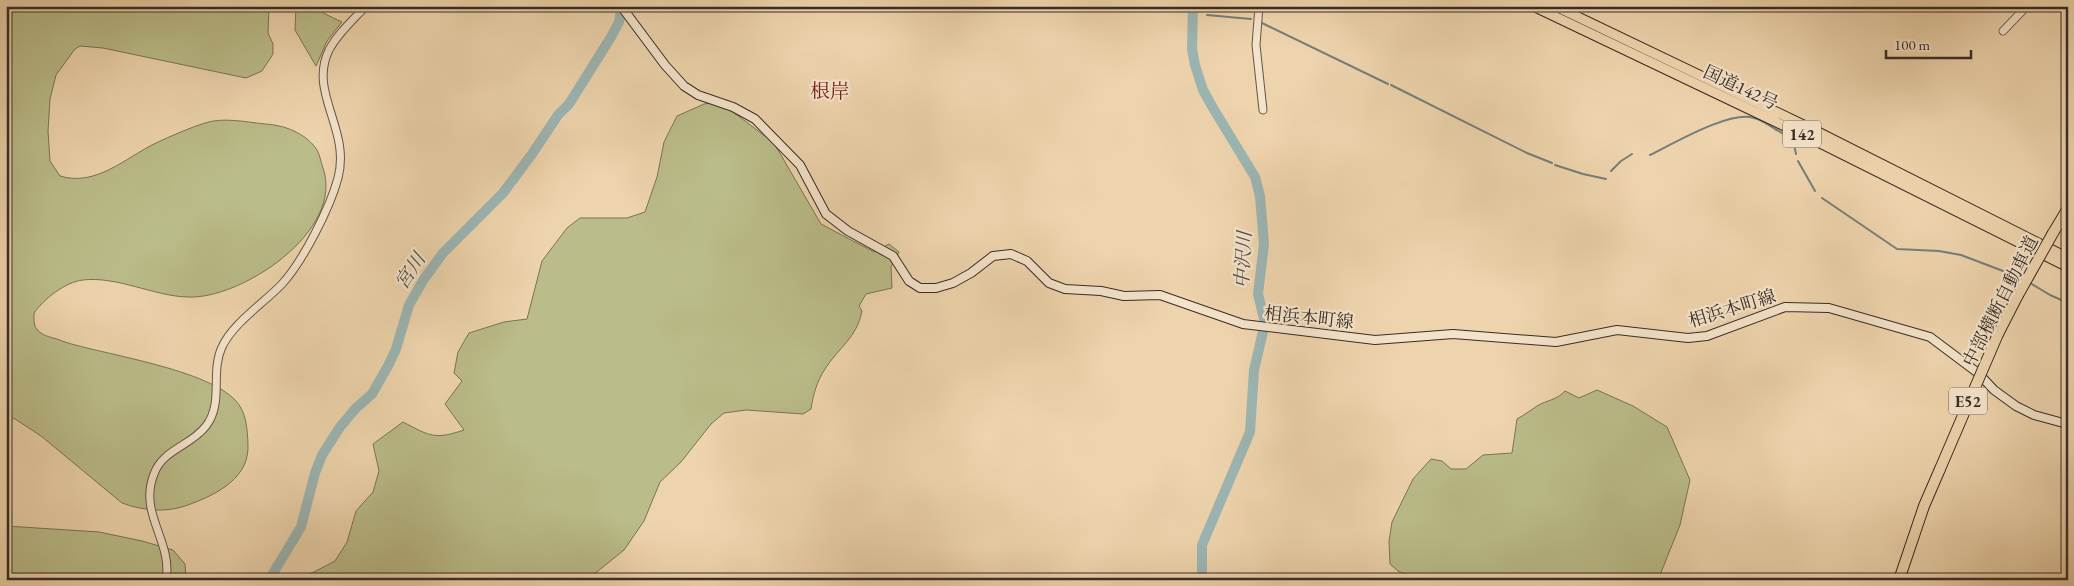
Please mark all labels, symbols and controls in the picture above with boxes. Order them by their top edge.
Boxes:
scale bar [1886,28,1972,60]
text: 100 m [1894,35,1931,54]
street label: 国道142号 [1700,60,1782,114]
district label: 根岸 [810,78,850,104]
road number: 142 [1783,120,1821,148]
water label: 中沢川 [1229,229,1257,289]
street label: 中部横断自動車道 [1957,232,2043,370]
water label: 宮川 [389,247,432,294]
street label: 相浜本町線 [1686,284,1778,332]
street label: 相浜本町線 [1263,301,1355,333]
road number: E52 [1949,388,1987,414]

